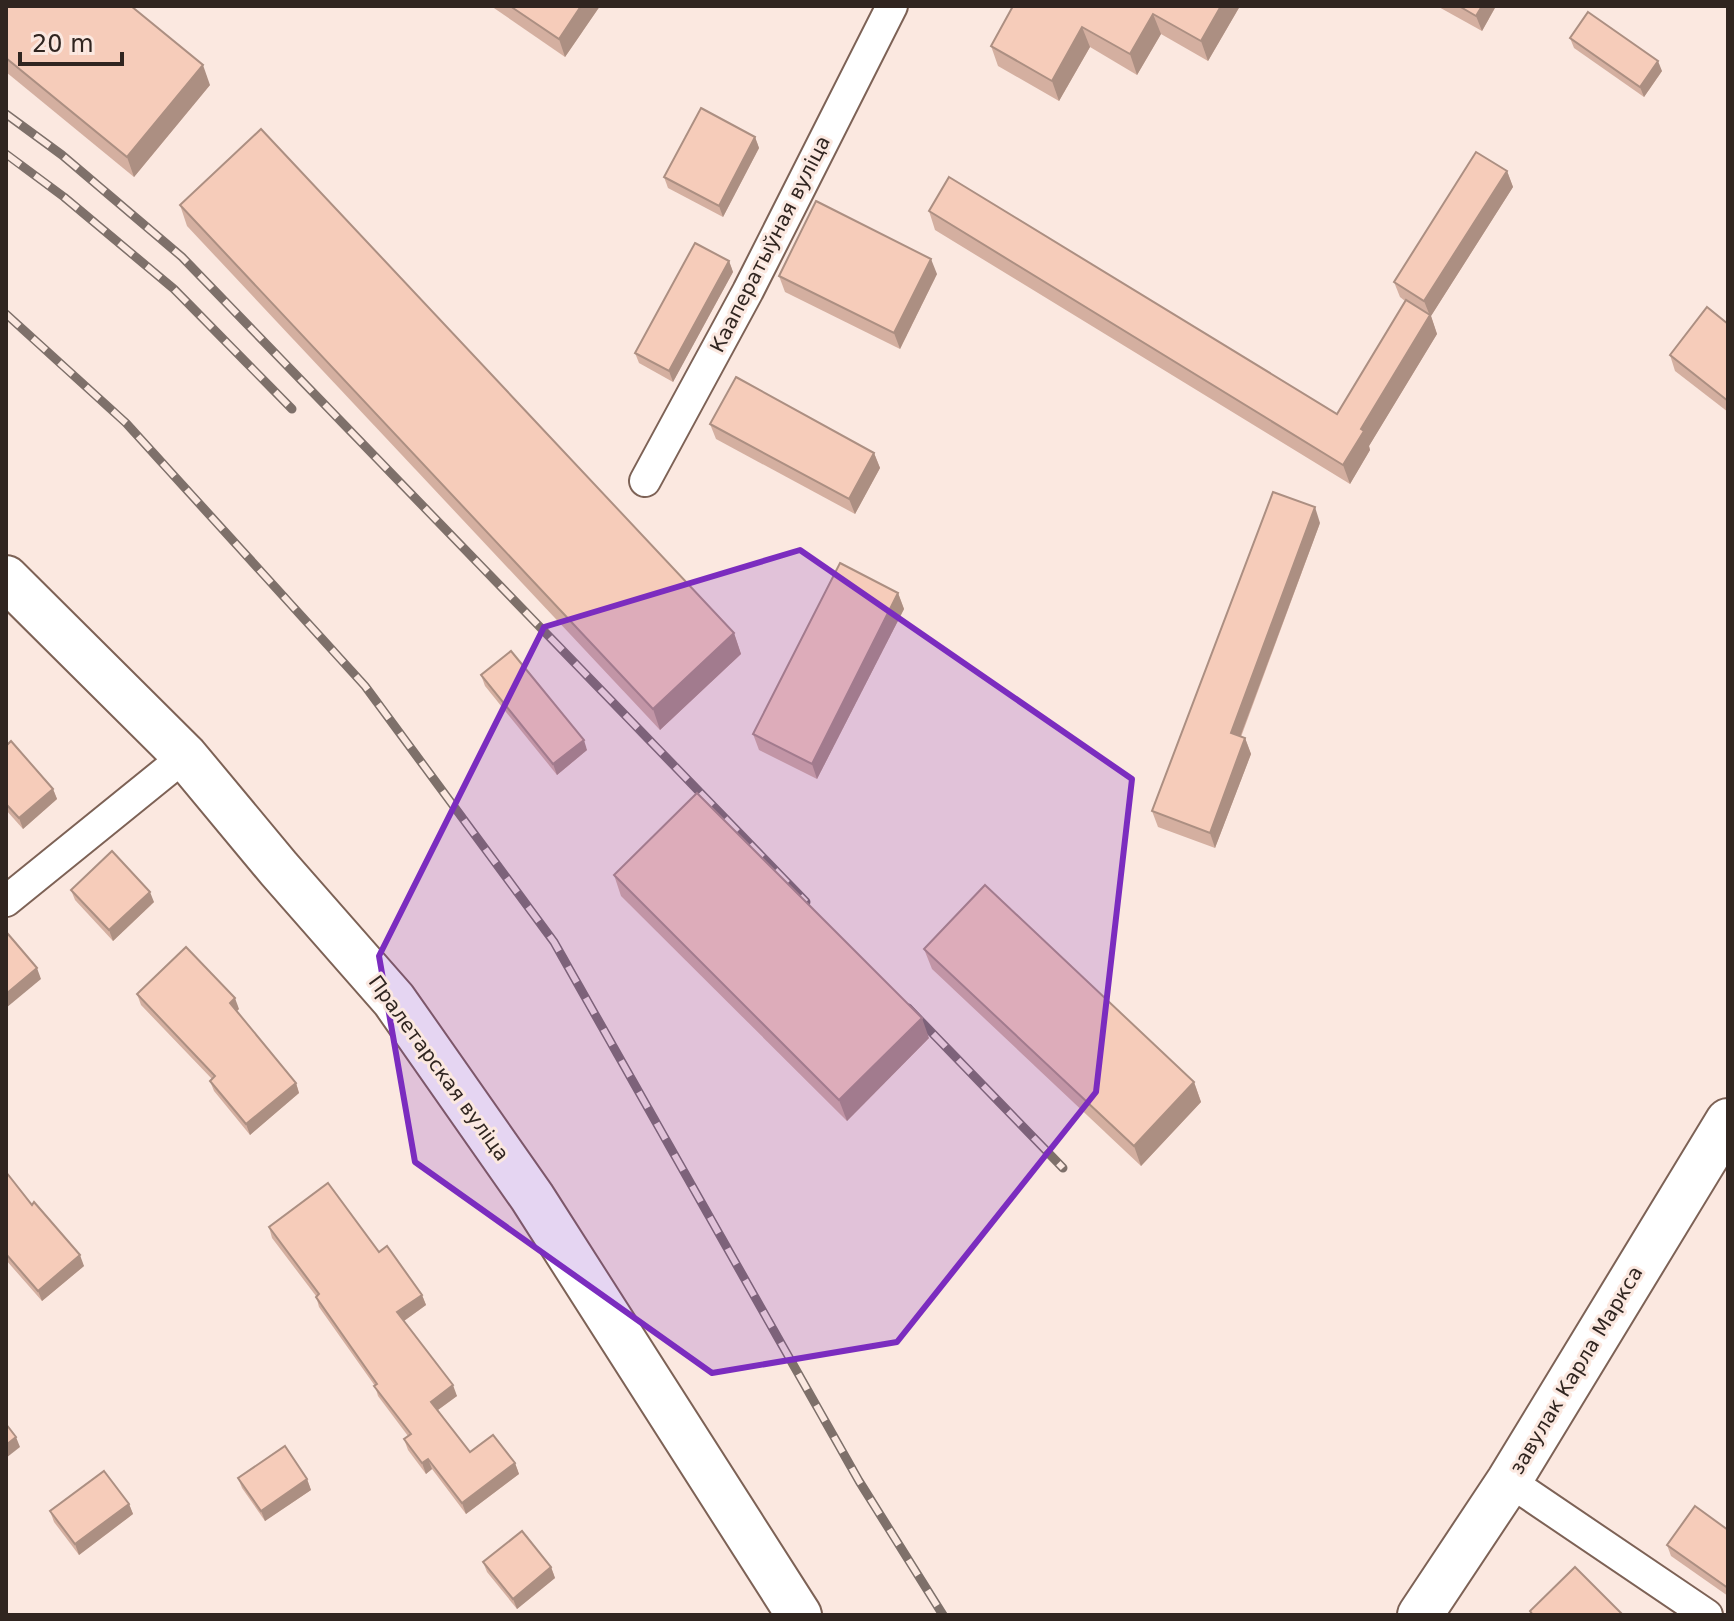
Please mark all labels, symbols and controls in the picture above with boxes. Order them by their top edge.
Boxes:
scale bar [20,16,122,66]
text: 20 m [32,30,94,58]
street label: Кааператыўная вуліца [705,132,835,356]
street label: Пралетарская вуліца [364,971,514,1165]
street label: завулак Карла Маркса [1504,1262,1648,1478]

